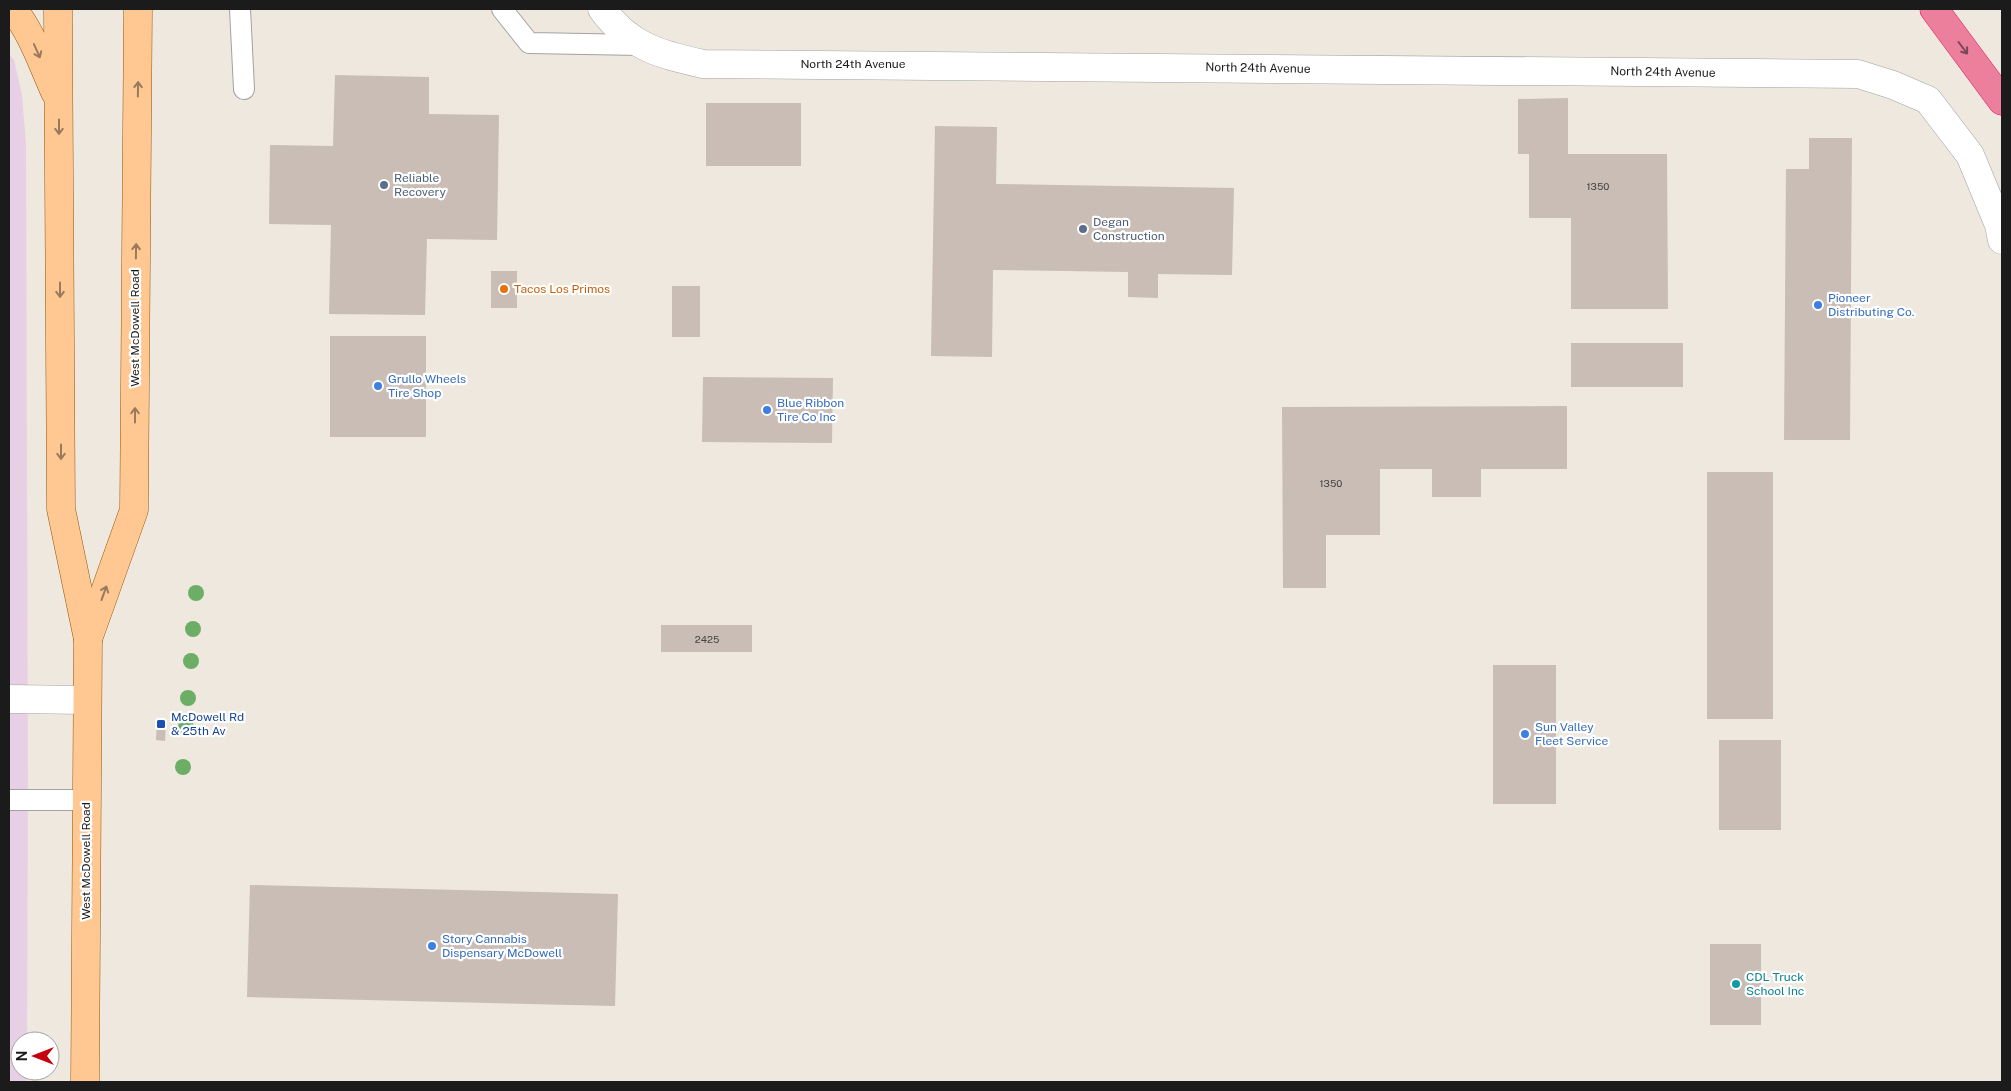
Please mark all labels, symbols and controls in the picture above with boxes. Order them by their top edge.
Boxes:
one-way arrow [1958,41,1968,55]
one-way arrow [32,43,42,58]
street label: North 24th Avenue [800,57,906,71]
street label: North 24th Avenue [1205,60,1311,76]
street label: North 24th Avenue [1610,64,1716,80]
one-way arrow [133,81,142,97]
one-way arrow [54,119,64,135]
place label: Reliable Recovery [394,171,446,199]
marker: Reliable Recovery [378,179,390,191]
house number: 1350 [1587,180,1609,192]
place label: Degan Construction [1093,215,1165,243]
marker: Degan Construction [1077,223,1089,235]
one-way arrow [131,243,141,260]
street label: West McDowell Road [128,269,142,387]
one-way arrow [55,282,65,298]
place label: Tacos Los Primos [514,282,610,296]
marker: Tacos Los Primos [498,283,510,295]
place label: Pioneer Distributing Co. [1828,291,1915,319]
marker: Pioneer Distributing Co. [1812,299,1824,311]
place label: Grullo Wheels Tire Shop [388,372,466,400]
marker: Grullo Wheels Tire Shop [372,380,384,392]
place label: Blue Ribbon Tire Co Inc [777,396,844,424]
marker: Blue Ribbon Tire Co Inc [761,404,773,416]
one-way arrow [130,408,139,424]
one-way arrow [56,444,66,460]
house number: 1350 [1320,477,1342,489]
one-way arrow [100,586,109,601]
house number: 2425 [695,633,719,645]
place label: McDowell Rd & 25th Av [171,710,244,738]
marker: McDowell Rd & 25th Av [155,718,167,730]
place label: Sun Valley Fleet Service [1535,720,1609,748]
marker: Sun Valley Fleet Service [1519,728,1531,740]
street label: West McDowell Road [79,802,93,920]
place label: Story Cannabis Dispensary McDowell [442,932,563,960]
marker: Story Cannabis Dispensary McDowell [426,940,438,952]
place label: CDL Truck School Inc [1746,970,1804,998]
marker: CDL Truck School Inc [1730,978,1742,990]
north arrow [10,1031,60,1081]
text: N [14,1051,30,1061]

